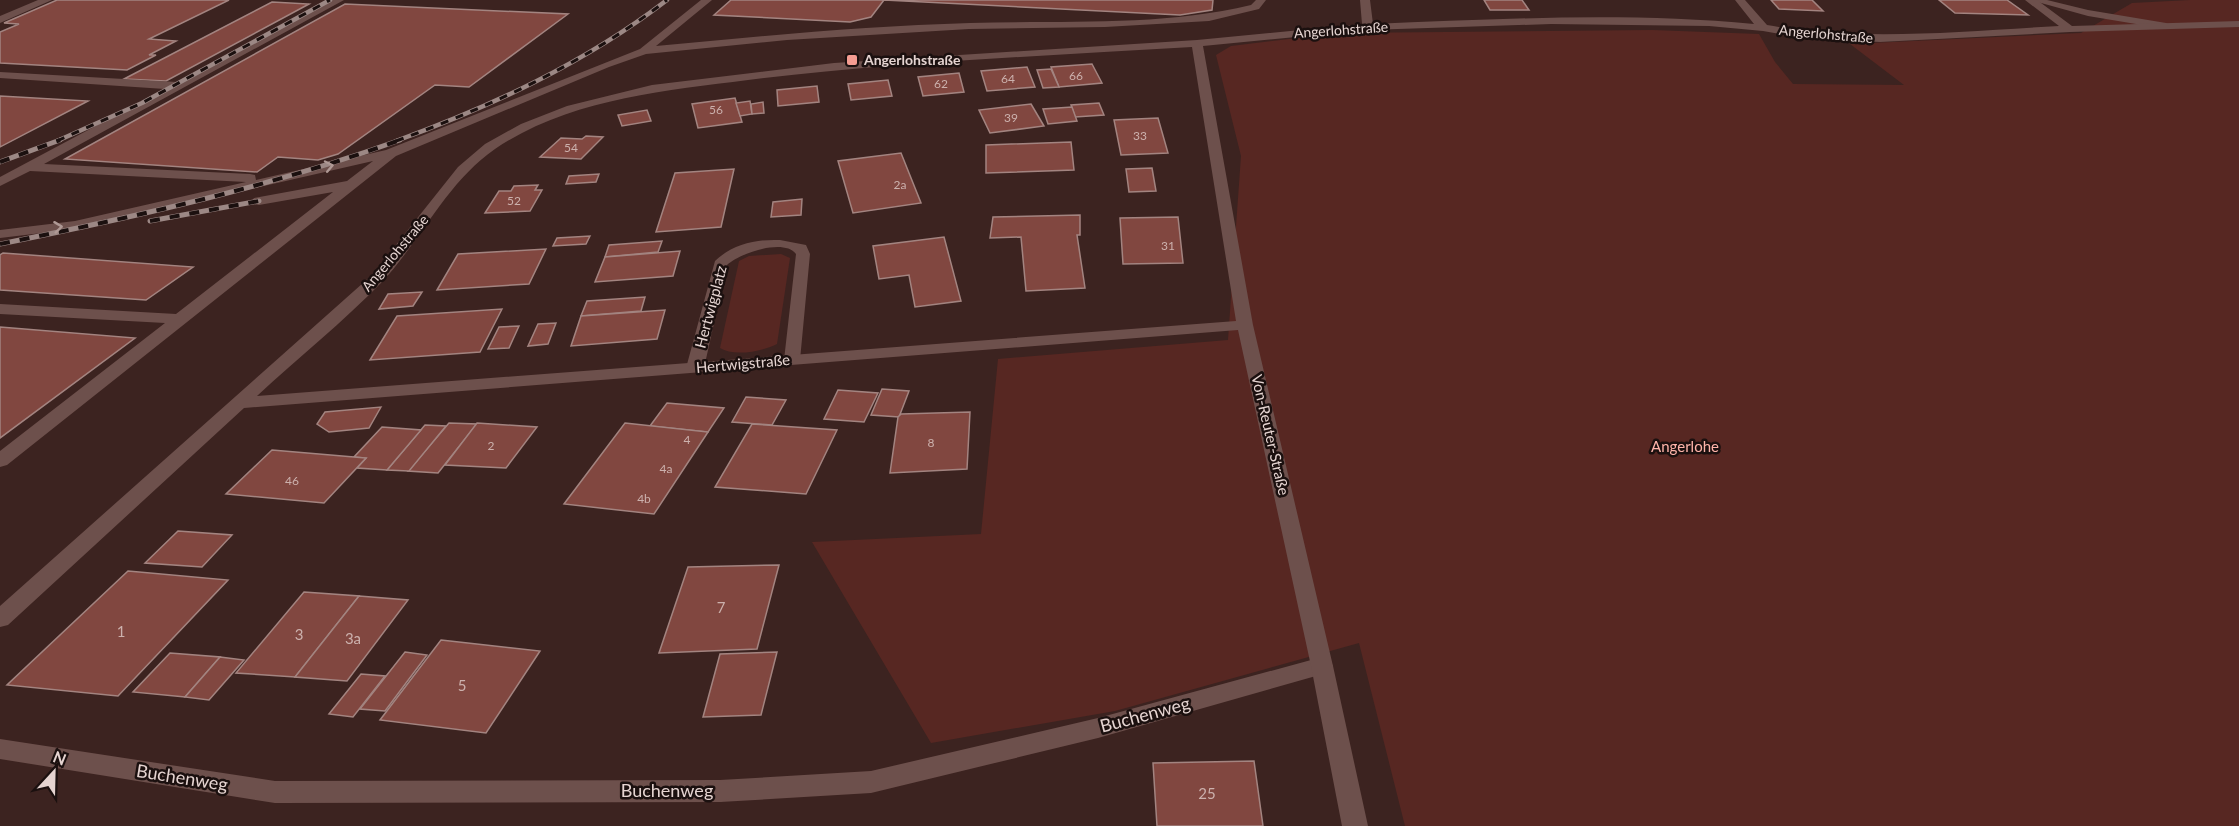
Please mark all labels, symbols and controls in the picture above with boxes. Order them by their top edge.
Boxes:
street label: Angerlohstraße [1293,18,1389,41]
street label: Angerlohstraße [1778,21,1874,46]
place label: Angerlohstraße [863,51,961,68]
marker: Angerlohstraße [845,53,859,67]
house number: 66 [1069,68,1083,83]
house number: 64 [1001,71,1015,86]
house number: 62 [934,76,948,91]
house number: 56 [709,102,723,117]
house number: 39 [1004,110,1018,125]
house number: 33 [1133,128,1147,143]
house number: 54 [564,140,578,155]
one-way arrow [324,160,334,173]
house number: 2a [894,177,906,192]
house number: 52 [507,193,521,208]
street label: Angerlohstraße [358,211,432,294]
one-way arrow [53,221,63,234]
house number: 31 [1161,238,1175,253]
street label: Hertwigplatz [690,263,730,350]
street label: Hertwigstraße [695,350,791,376]
street label: Von-Reuter-Straße [1248,373,1294,497]
house number: 4 [684,432,691,447]
house number: 8 [928,435,935,450]
park label: Angerlohe [1651,437,1719,455]
house number: 2 [488,438,495,453]
house number: 4a [660,461,672,476]
house number: 46 [285,473,299,488]
house number: 4b [637,491,651,506]
house number: 7 [717,598,726,616]
house number: 1 [117,622,125,640]
house number: 3 [295,625,303,643]
house number: 3a [345,629,361,647]
house number: 5 [458,676,466,694]
street label: Buchenweg [1097,691,1192,737]
north arrow [24,742,84,802]
text: N [51,747,69,769]
street label: Buchenweg [135,759,230,795]
street label: Buchenweg [621,779,713,801]
house number: 25 [1198,784,1216,802]

